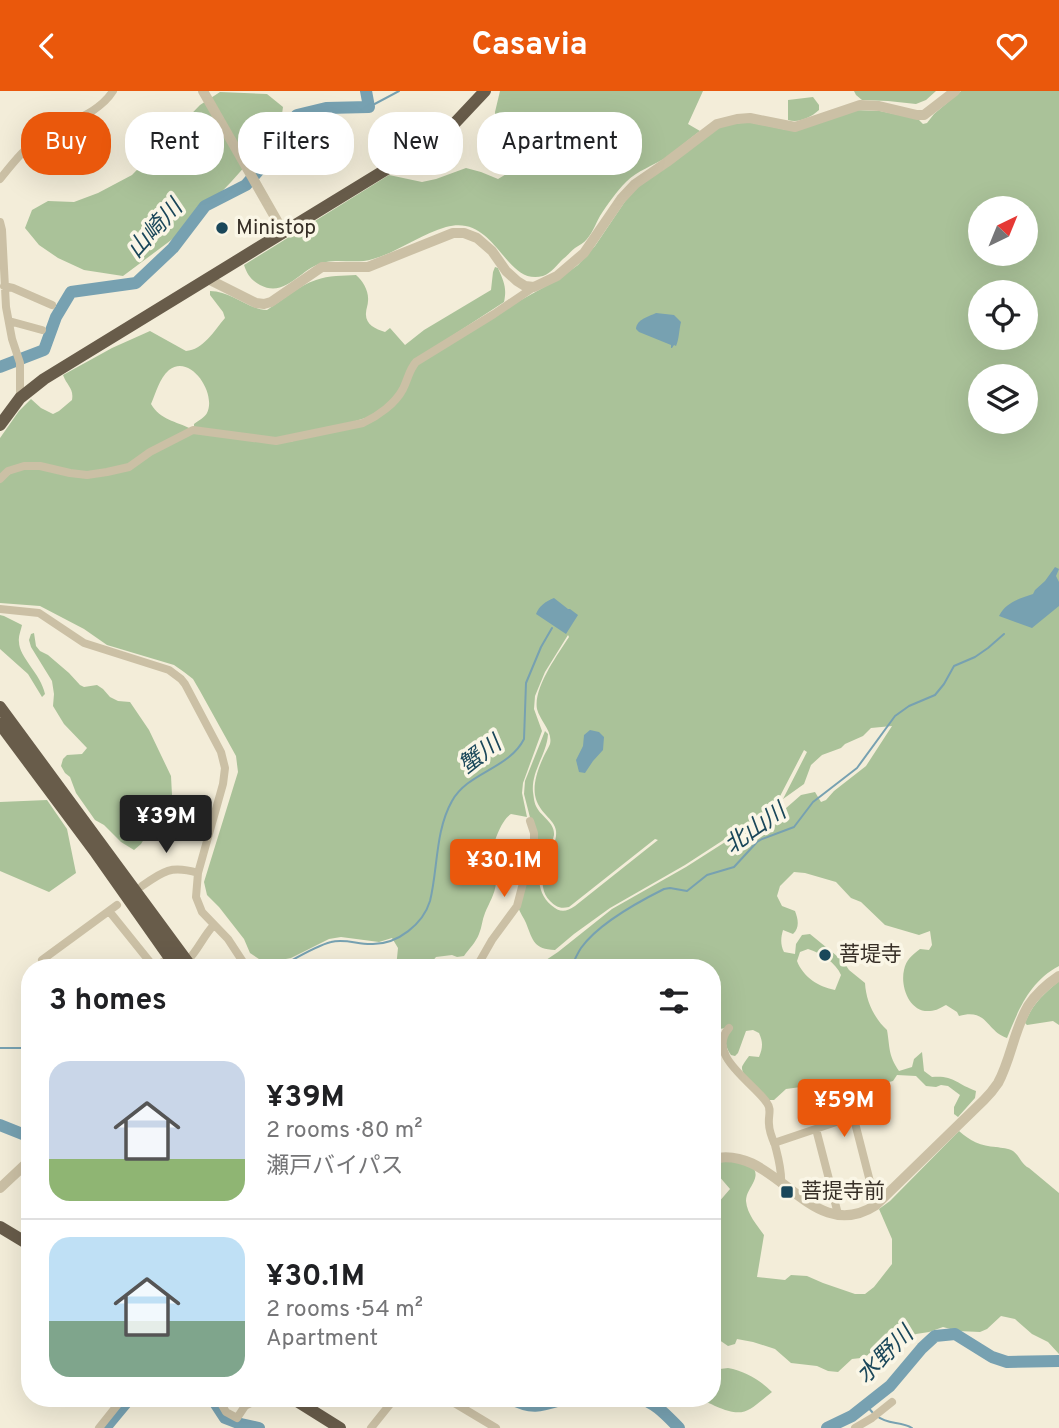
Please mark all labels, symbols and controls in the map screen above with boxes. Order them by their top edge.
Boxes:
text: Casavia [471,26,588,66]
icon: back [28,27,66,65]
icon: heart [993,27,1031,65]
chip: Buy [21,112,111,175]
chip: Rent [125,112,224,175]
chip: Filters [238,112,354,175]
chip: New [368,112,463,175]
chip: Apartment [477,112,642,175]
water label: 山崎川 [122,192,192,265]
north arrow [968,196,1038,266]
map controls [968,196,1038,434]
place label: Ministop [236,215,316,242]
marker: Ministop [214,220,230,236]
button: locate [968,280,1038,350]
button: layers [968,364,1038,434]
water label: 蟹川 [454,729,510,781]
pin: ¥39M [125,795,207,855]
water label: 北山川 [719,797,795,862]
text: ¥39M [136,803,196,832]
pin: ¥30.1M [447,839,561,899]
text: ¥30.1M [466,847,542,876]
place label: 菩堤寺 [839,942,902,969]
marker: 菩堤寺 [817,947,833,963]
icon: filters [655,982,693,1020]
text: 3 homes [49,983,167,1020]
pin: ¥59M [803,1079,885,1139]
text: ¥39M [266,1080,345,1117]
text: ¥59M [814,1087,874,1116]
icon: home [105,1089,189,1173]
text: 2 rooms · 80 m² [266,1117,423,1146]
text: 瀬戸バイパス [266,1153,404,1182]
place label: 菩提寺前 [801,1179,885,1206]
marker: 菩提寺前 [779,1184,795,1200]
text: ¥30.1M [266,1259,365,1296]
icon: home [105,1265,189,1349]
text: 2 rooms · 54 m² [266,1296,423,1325]
water label: 水野川 [851,1319,923,1391]
text: Apartment [266,1325,378,1354]

